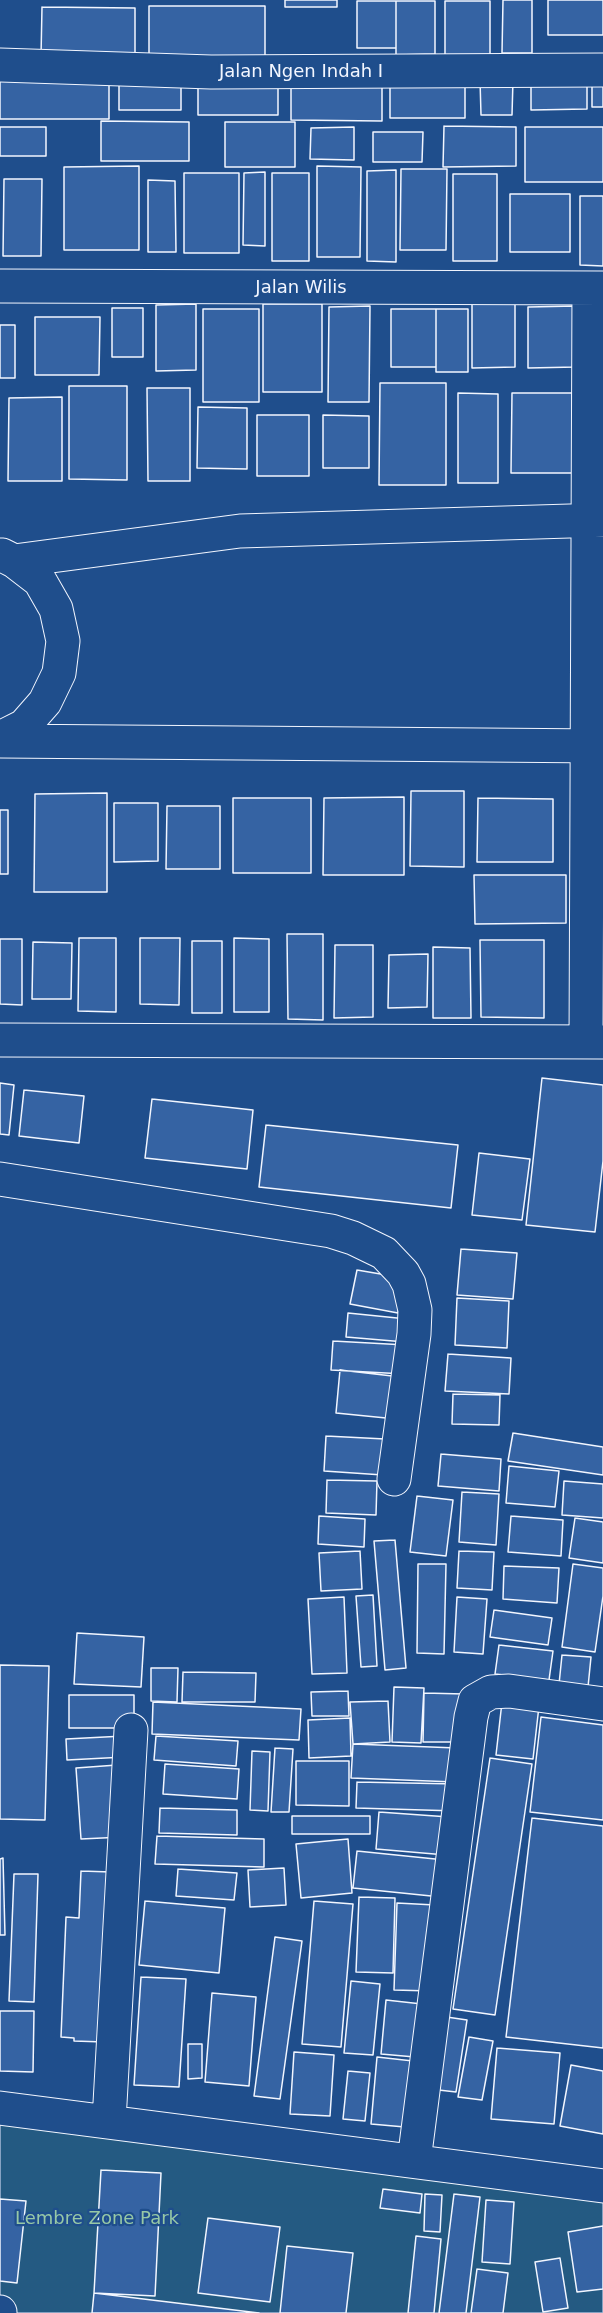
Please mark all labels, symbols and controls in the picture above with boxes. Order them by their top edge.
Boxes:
street label: Jalan Ngen Indah I [219,61,383,83]
street label: Jalan Wilis [255,277,347,299]
park label: Lembre Zone Park [15,2208,179,2230]

